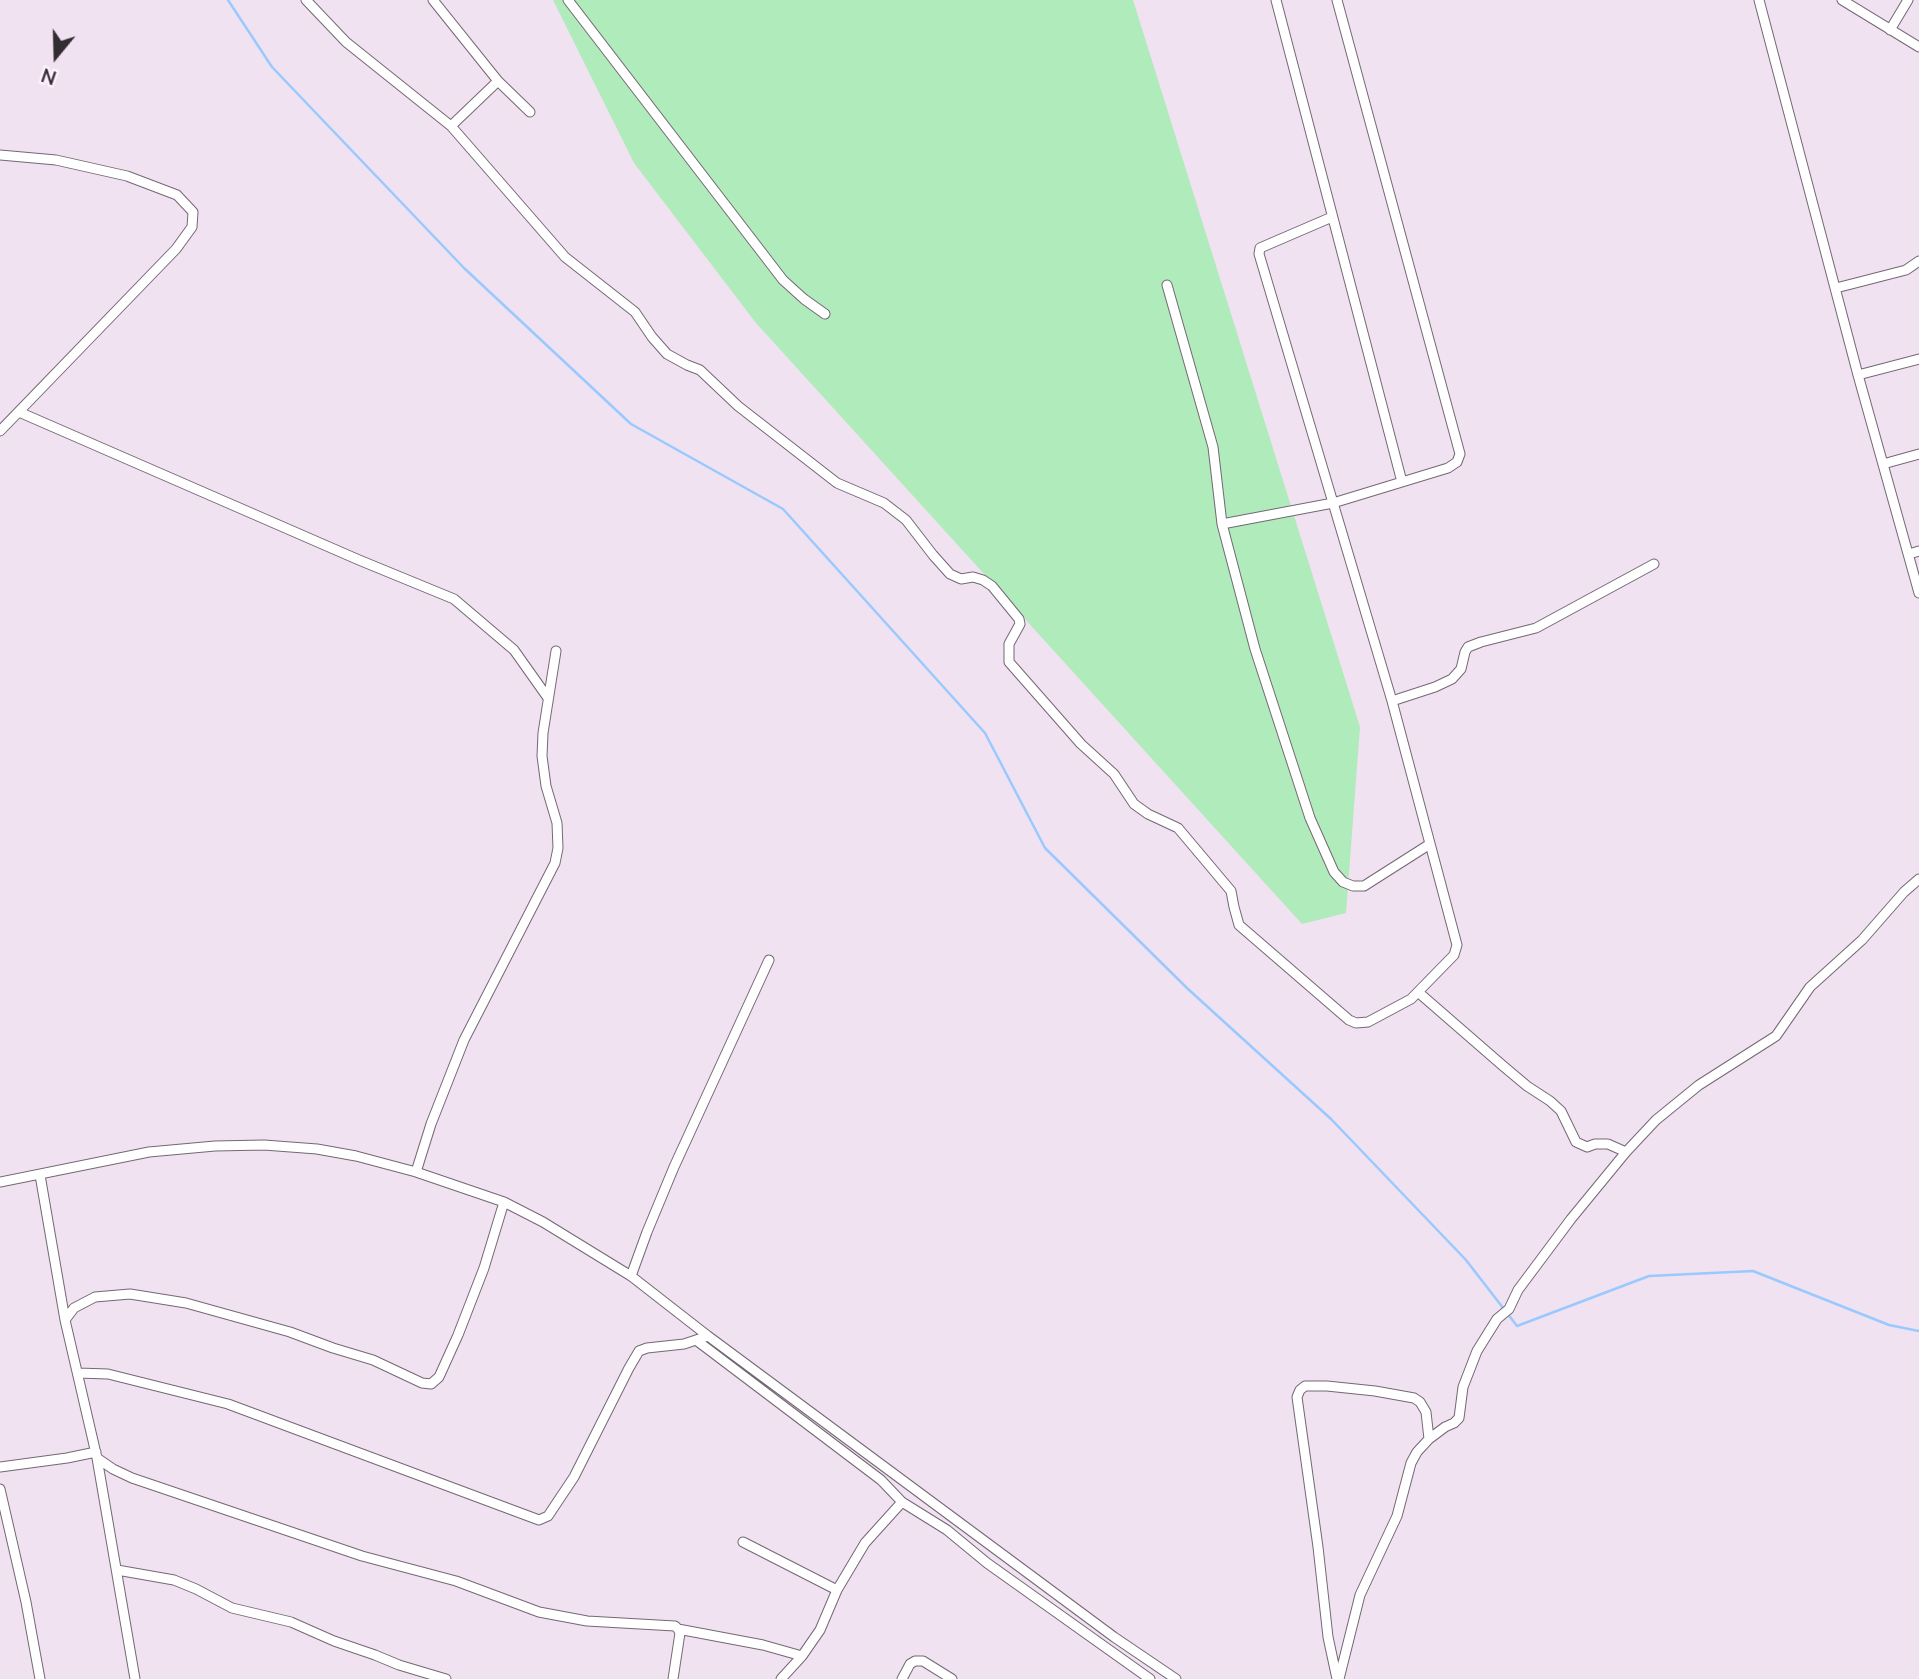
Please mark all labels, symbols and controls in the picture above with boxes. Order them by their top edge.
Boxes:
north arrow [21,21,91,91]
text: N [38,61,60,90]

